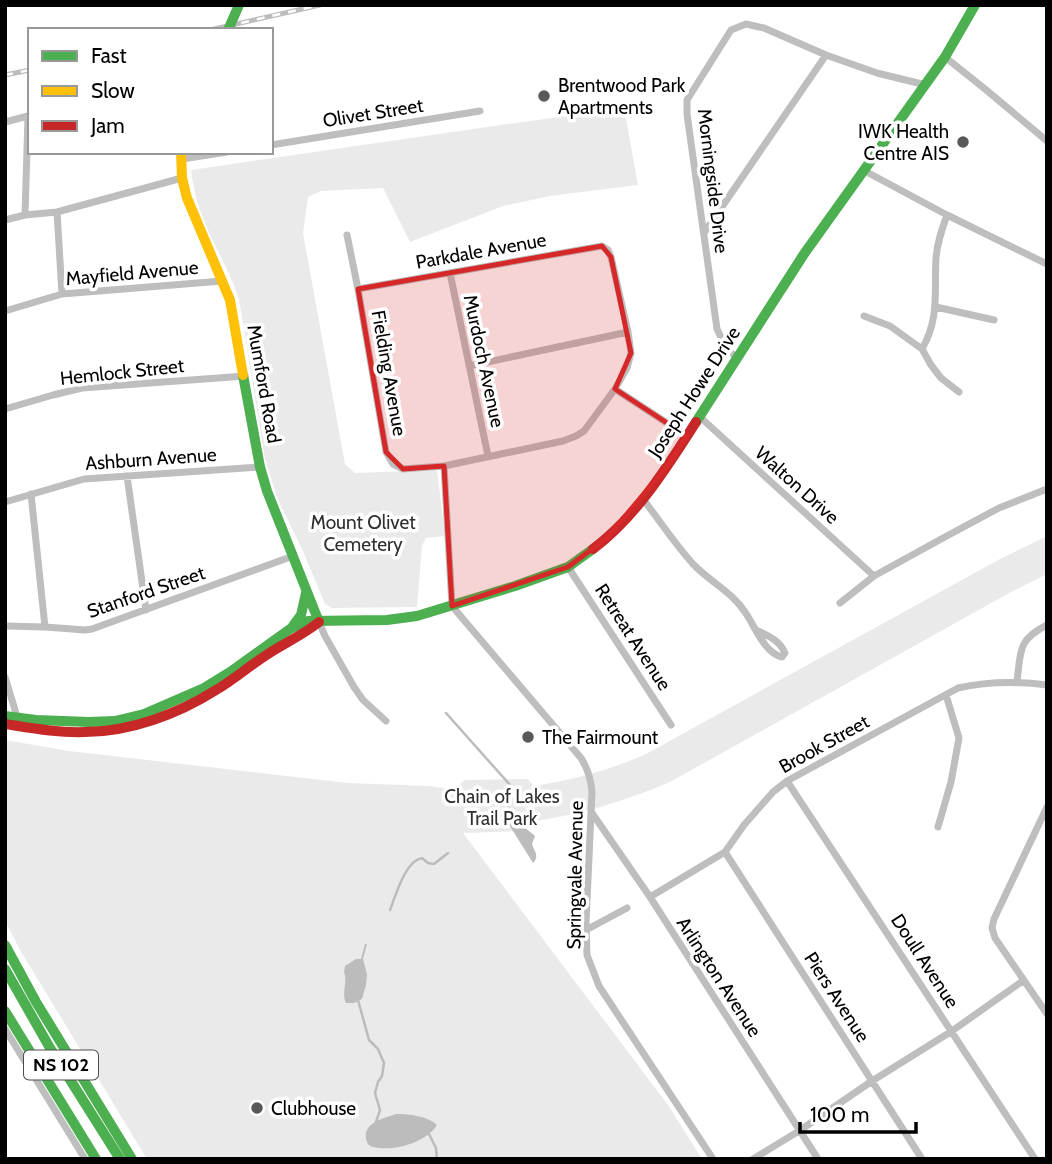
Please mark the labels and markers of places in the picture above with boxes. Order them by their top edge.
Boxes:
place label: Brentwood Park Apartments [558,74,686,119]
marker: Brentwood Park Apartments [536,88,552,104]
place label: IWK Health Centre AIS [858,120,949,165]
marker: IWK Health Centre AIS [955,134,971,150]
place label: The Fairmount [542,726,659,749]
marker: The Fairmount [520,729,536,745]
place label: Clubhouse [271,1097,356,1120]
marker: Clubhouse [249,1100,265,1116]

